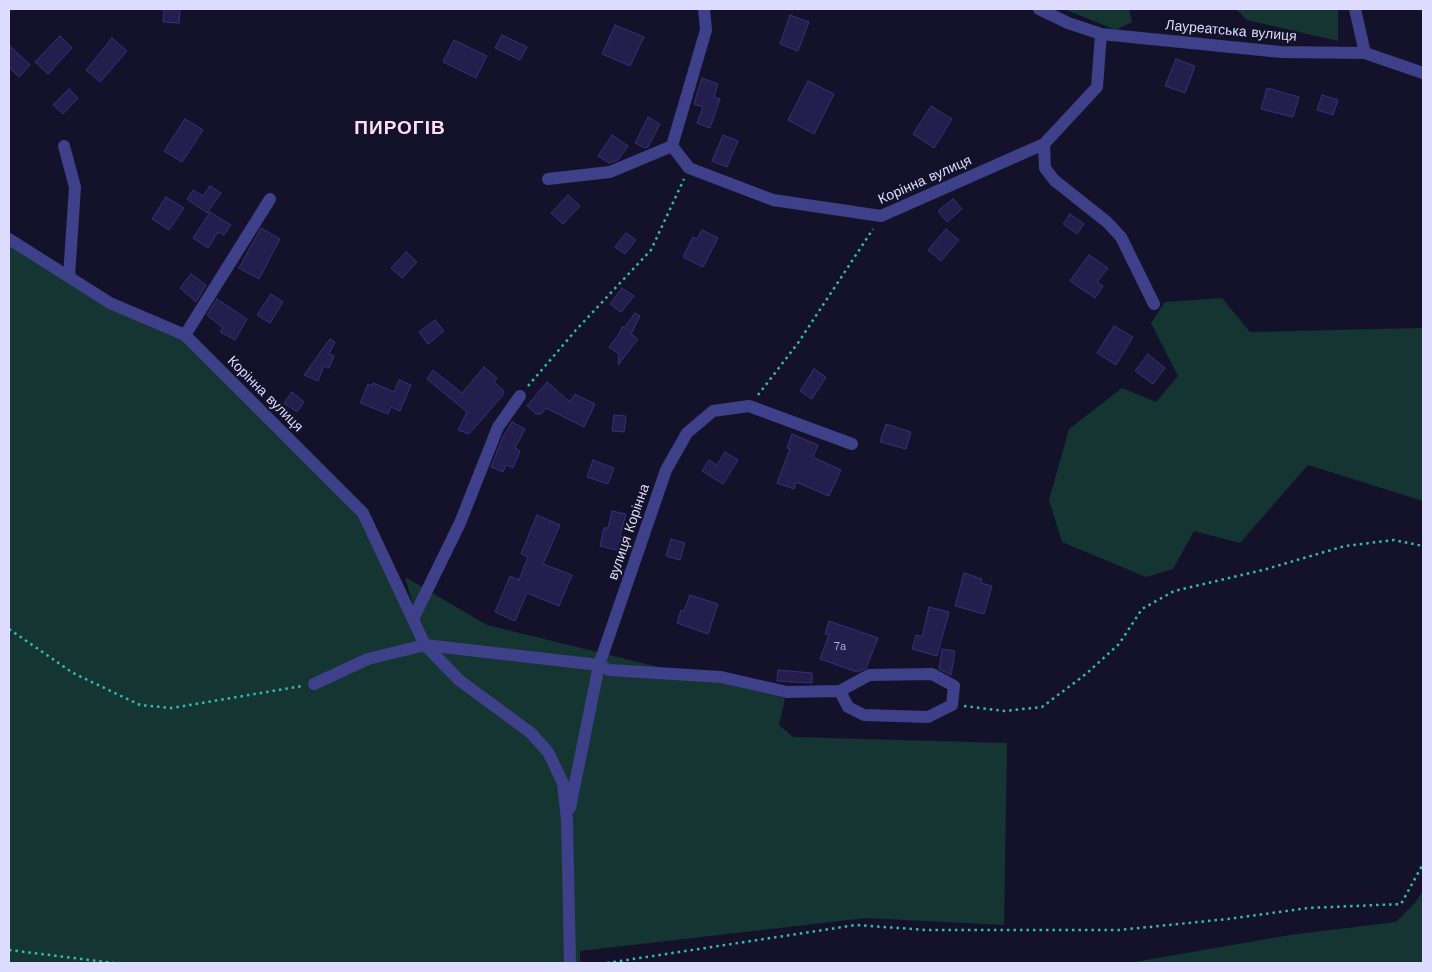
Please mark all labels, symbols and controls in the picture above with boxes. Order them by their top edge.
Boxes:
street label: Лауреатська вулиця [1165,17,1297,45]
district label: ПИРОГІВ [353,117,447,139]
street label: Корінна вулиця [876,152,974,208]
street label: Корінна вулиця [224,353,306,435]
street label: вулиця Корінна [605,482,653,582]
house number: 7а [834,640,846,654]

